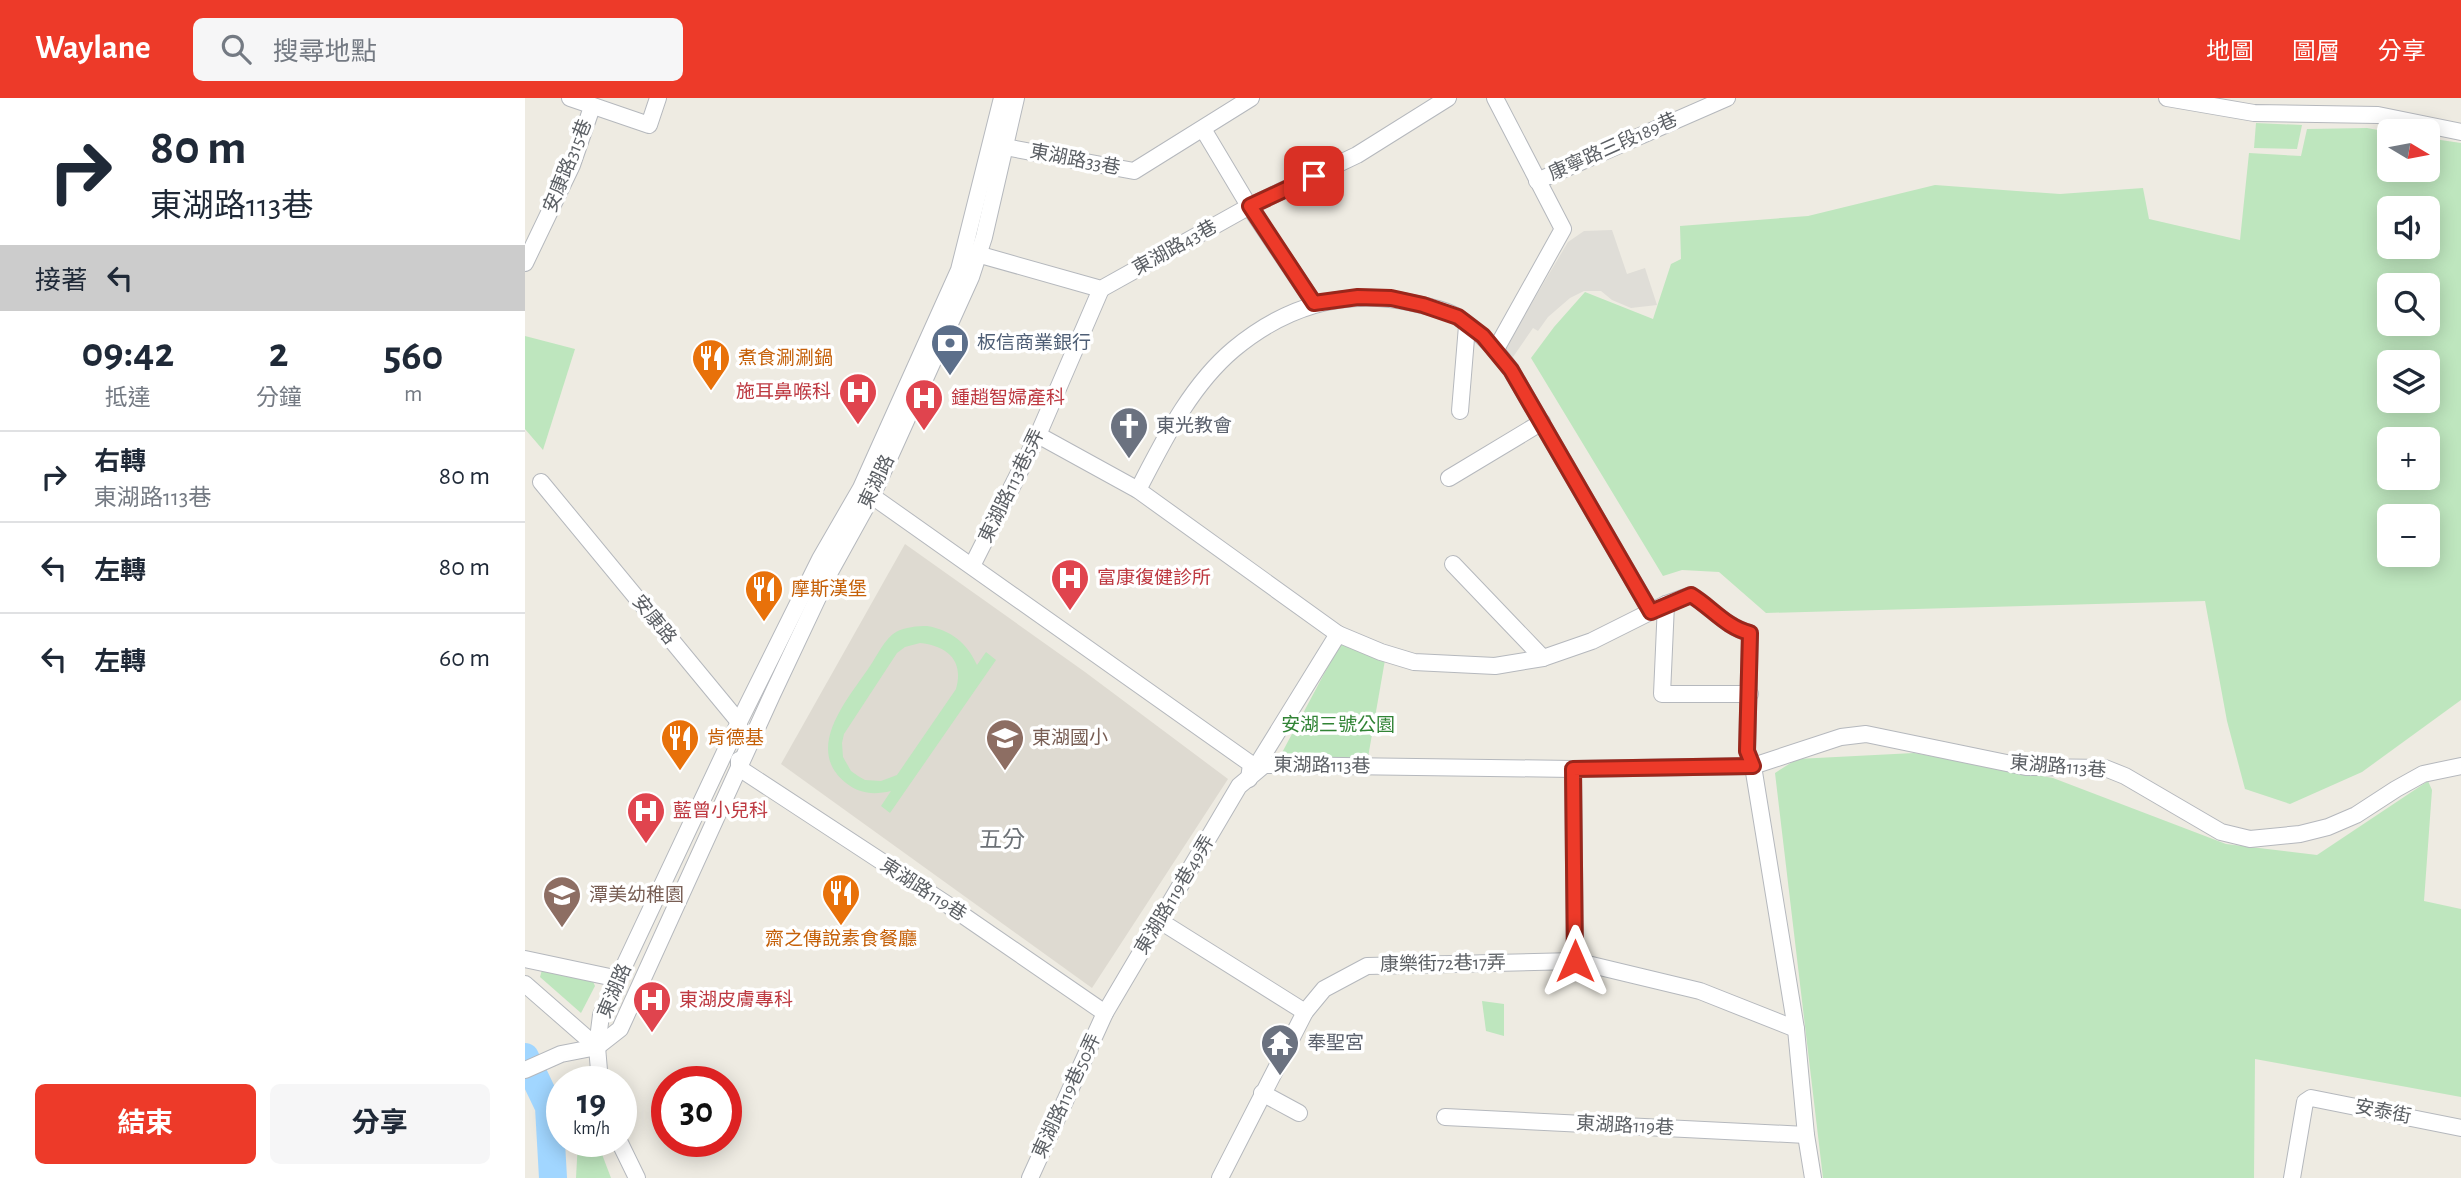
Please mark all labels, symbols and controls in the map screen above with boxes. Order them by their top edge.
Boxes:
search box [193,18,683,81]
icon: search [217,30,255,68]
text: Waylane [35,32,151,65]
text: 搜尋地點 [273,39,377,65]
text: 地圖 [2206,40,2254,64]
text: 圖層 [2292,40,2340,64]
text: 分享 [2378,40,2426,64]
street label: 康寧路三段189巷 [1545,108,1680,184]
street label: 安康路315巷 [539,116,595,215]
north arrow [2377,119,2439,182]
map controls [2377,119,2440,567]
text: 80 m [150,124,247,173]
icon: right [35,126,126,217]
street label: 東湖路33巷 [1028,140,1122,178]
pin [1284,146,1344,206]
icon: arrive [1295,157,1333,195]
text: 東湖路113巷 [150,190,313,222]
button: sound [2377,196,2440,259]
street label: 東湖路43巷 [1129,215,1220,279]
icon: left [101,259,139,297]
text: 接著 [35,268,87,294]
button: search [2377,273,2440,336]
bank icon: 板信商業銀行 [929,322,971,377]
text: 09:42 [81,332,174,374]
text: 2 [269,332,289,374]
place label: 板信商業銀行 [977,332,1091,353]
text: 560 [383,335,443,377]
restaurant icon: 煮食涮涮鍋 [690,337,732,392]
place label: 煮食涮涮鍋 [738,348,833,368]
button: layers [2377,350,2440,413]
hospital icon: 施耳鼻喉科 [837,371,879,426]
hospital icon: 鍾趙智婦產科 [903,377,945,432]
place label: 施耳鼻喉科 [736,381,831,402]
text: m [404,383,423,406]
text: 抵達 [105,387,151,410]
text: 分鐘 [256,387,302,410]
place label: 鍾趙智婦產科 [951,387,1065,408]
church icon: 東光教會 [1108,405,1150,460]
place label: 東光教會 [1156,416,1232,436]
street label: 東湖路113巷5弄 [975,425,1048,546]
button: + [2377,427,2440,490]
text: 右轉 [94,449,146,475]
street label: 東湖路 [855,452,898,512]
icon: right [35,458,73,496]
text: 80 m [439,463,490,489]
text: 東湖路113巷 [94,487,211,510]
button: − [2377,504,2440,567]
icon: left [35,549,73,587]
text: 80 m [439,554,490,580]
hospital icon: 富康復健診所 [1049,557,1091,612]
text: 左轉 [94,558,146,584]
place label: 富康復健診所 [1097,567,1211,588]
restaurant icon: 摩斯漢堡 [743,568,785,623]
place label: 摩斯漢堡 [791,578,867,599]
street label: 安康路 [629,591,681,648]
icon: left [35,640,73,678]
text: 60 m [439,645,490,671]
text: 左轉 [94,649,146,675]
park label: 安湖三號公園 [1281,714,1395,735]
restaurant icon: 肯德基 [659,717,701,772]
school or university icon: 東湖國小 [984,717,1026,772]
place label: 東湖國小 [1032,727,1108,748]
place label: 肯德基 [707,728,764,748]
street label: 東湖路113巷 [2009,751,2107,781]
street label: 東湖路113巷 [1273,754,1371,776]
hospital icon: 藍曾小兒科 [625,790,667,845]
place label: 藍曾小兒科 [673,800,768,821]
district label: 五分 [979,828,1025,852]
street label: 東湖路119巷49弄 [1130,831,1218,958]
street label: 東湖路119巷 [877,854,970,925]
restaurant icon: 齋之傳說素食餐廳 [820,872,862,927]
school or university icon: 潭美幼稚園 [541,874,583,929]
place label: 潭美幼稚園 [589,884,684,905]
position arrow [1538,924,1612,998]
place label: 齋之傳說素食餐廳 [765,928,917,949]
street label: 康樂街72巷17弄 [1380,951,1506,975]
street label: 東湖路 [594,961,635,1021]
hospital icon: 東湖皮膚專科 [631,979,673,1034]
place label: 東湖皮膚專科 [679,989,793,1010]
temple icon: 奉聖宮 [1259,1022,1301,1077]
street label: 東湖路119巷50弄 [1028,1030,1104,1161]
place label: 奉聖宮 [1307,1032,1364,1053]
speed limit sign: 30 [651,1066,742,1157]
button: 結束 [35,1084,256,1164]
button: 分享 [270,1084,490,1164]
text: 19 [577,1085,606,1120]
street label: 安泰街 [2353,1095,2413,1127]
street label: 東湖路119巷 [1576,1112,1675,1138]
text: km/h [573,1120,610,1138]

